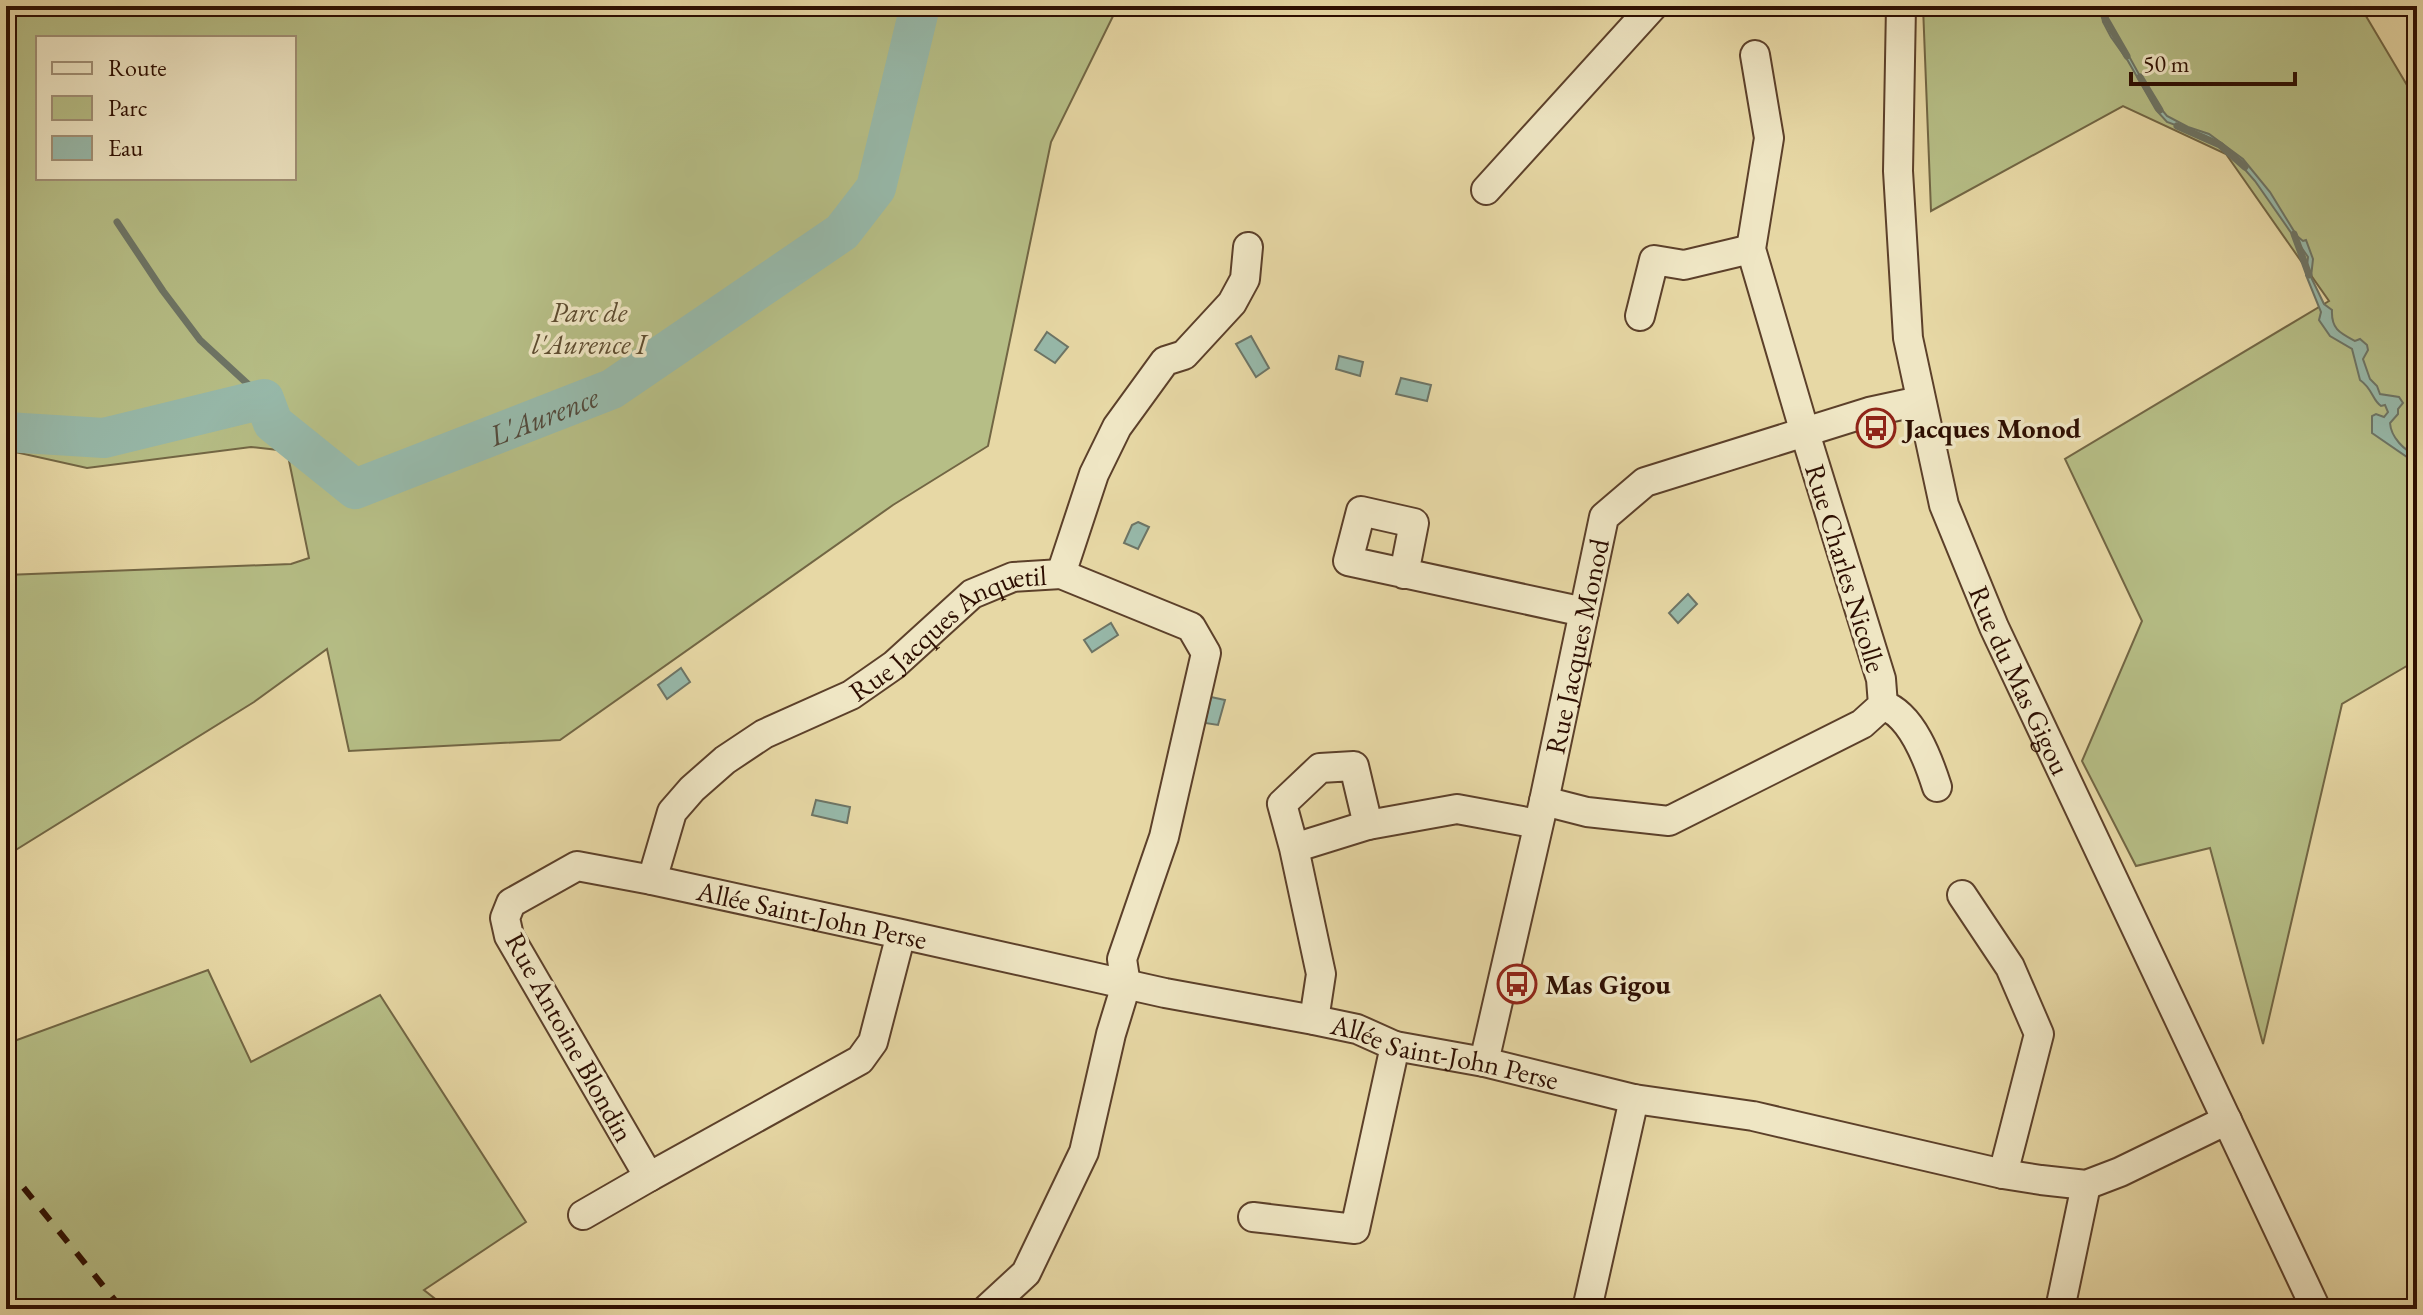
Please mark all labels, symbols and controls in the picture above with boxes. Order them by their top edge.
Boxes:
legend [36,36,296,180]
scale bar [2131,36,2295,86]
text: 50 m [2143,48,2190,79]
text: Route [108,52,167,83]
text: Parc [108,92,147,123]
text: Eau [108,132,144,163]
park label: Parc de l'Aurence I [532,294,649,362]
water label: L'Aurence [482,376,605,455]
bus stop icon: Jacques Monod [1855,407,1897,449]
place label: Jacques Monod [1901,410,2082,446]
street label: Rue Charles Nicolle [1797,459,1895,677]
street label: Rue Jacques Monod [1536,534,1617,757]
street label: Rue Jacques Anquetil [842,557,1048,709]
street label: Rue du Mas Gigou [1961,580,2079,781]
street label: Allée Saint-John Perse [693,872,931,957]
street label: Rue Antoine Blondin [498,926,643,1148]
bus stop icon: Mas Gigou [1496,963,1538,1005]
place label: Mas Gigou [1545,966,1671,1002]
street label: Allée Saint-John Perse [1327,1006,1562,1098]

